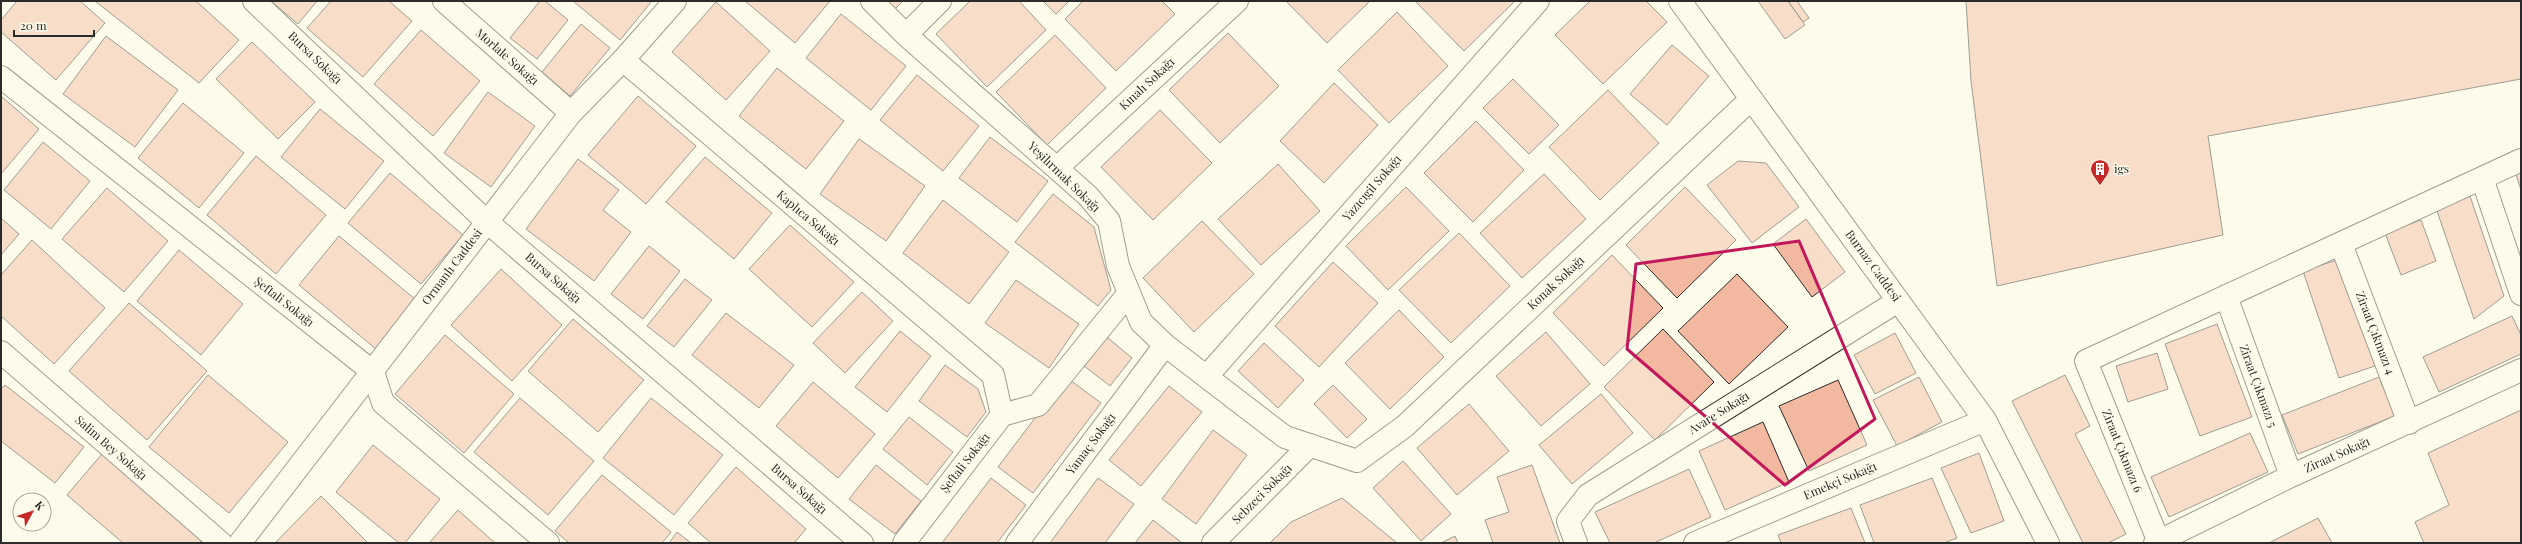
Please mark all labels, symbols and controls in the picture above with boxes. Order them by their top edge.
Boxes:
scale bar [14,12,94,38]
text: 20 m [20,17,47,33]
street label: Morlale Sokağı [473,24,543,88]
street label: Bursa Sokağı [285,27,346,87]
street label: Kınalı Sokağı [1115,53,1178,113]
street label: Yeşilırmak Sokağı [1024,137,1105,215]
street label: Yazıcıgil Sokağı [1338,151,1405,224]
building icon: igs [2089,158,2111,186]
place label: igs [2114,160,2129,176]
street label: Kaplıca Sokağı [774,186,844,249]
street label: Ormanlı Caddesi [417,225,485,308]
street label: Burnaz Caddesi [1842,226,1905,305]
street label: Bursa Sokağı [522,249,585,306]
street label: Konak Sokağı [1523,251,1588,313]
street label: Şeftali Sokağı [251,273,318,330]
street label: Ziraat Çıkmazı 4 [2353,289,2399,377]
street label: Ziraat Çıkmazı 5 [2237,342,2281,429]
street label: Avare Sokağı [1684,387,1752,438]
street label: Ziraat Çıkmazı 6 [2099,407,2147,495]
street label: Yamaç Sokağı [1061,409,1119,478]
street label: Salim Bey Sokağı [72,412,151,483]
street label: Şeftali Sokağı [936,429,993,496]
street label: Ziraat Sokağı [2301,432,2372,476]
street label: Emekçi Sokağı [1801,457,1879,503]
street label: Sebzeci Sokağı [1228,459,1295,527]
street label: Bursa Sokağı [768,460,831,517]
north arrow [12,492,52,532]
text: K [32,497,48,513]

